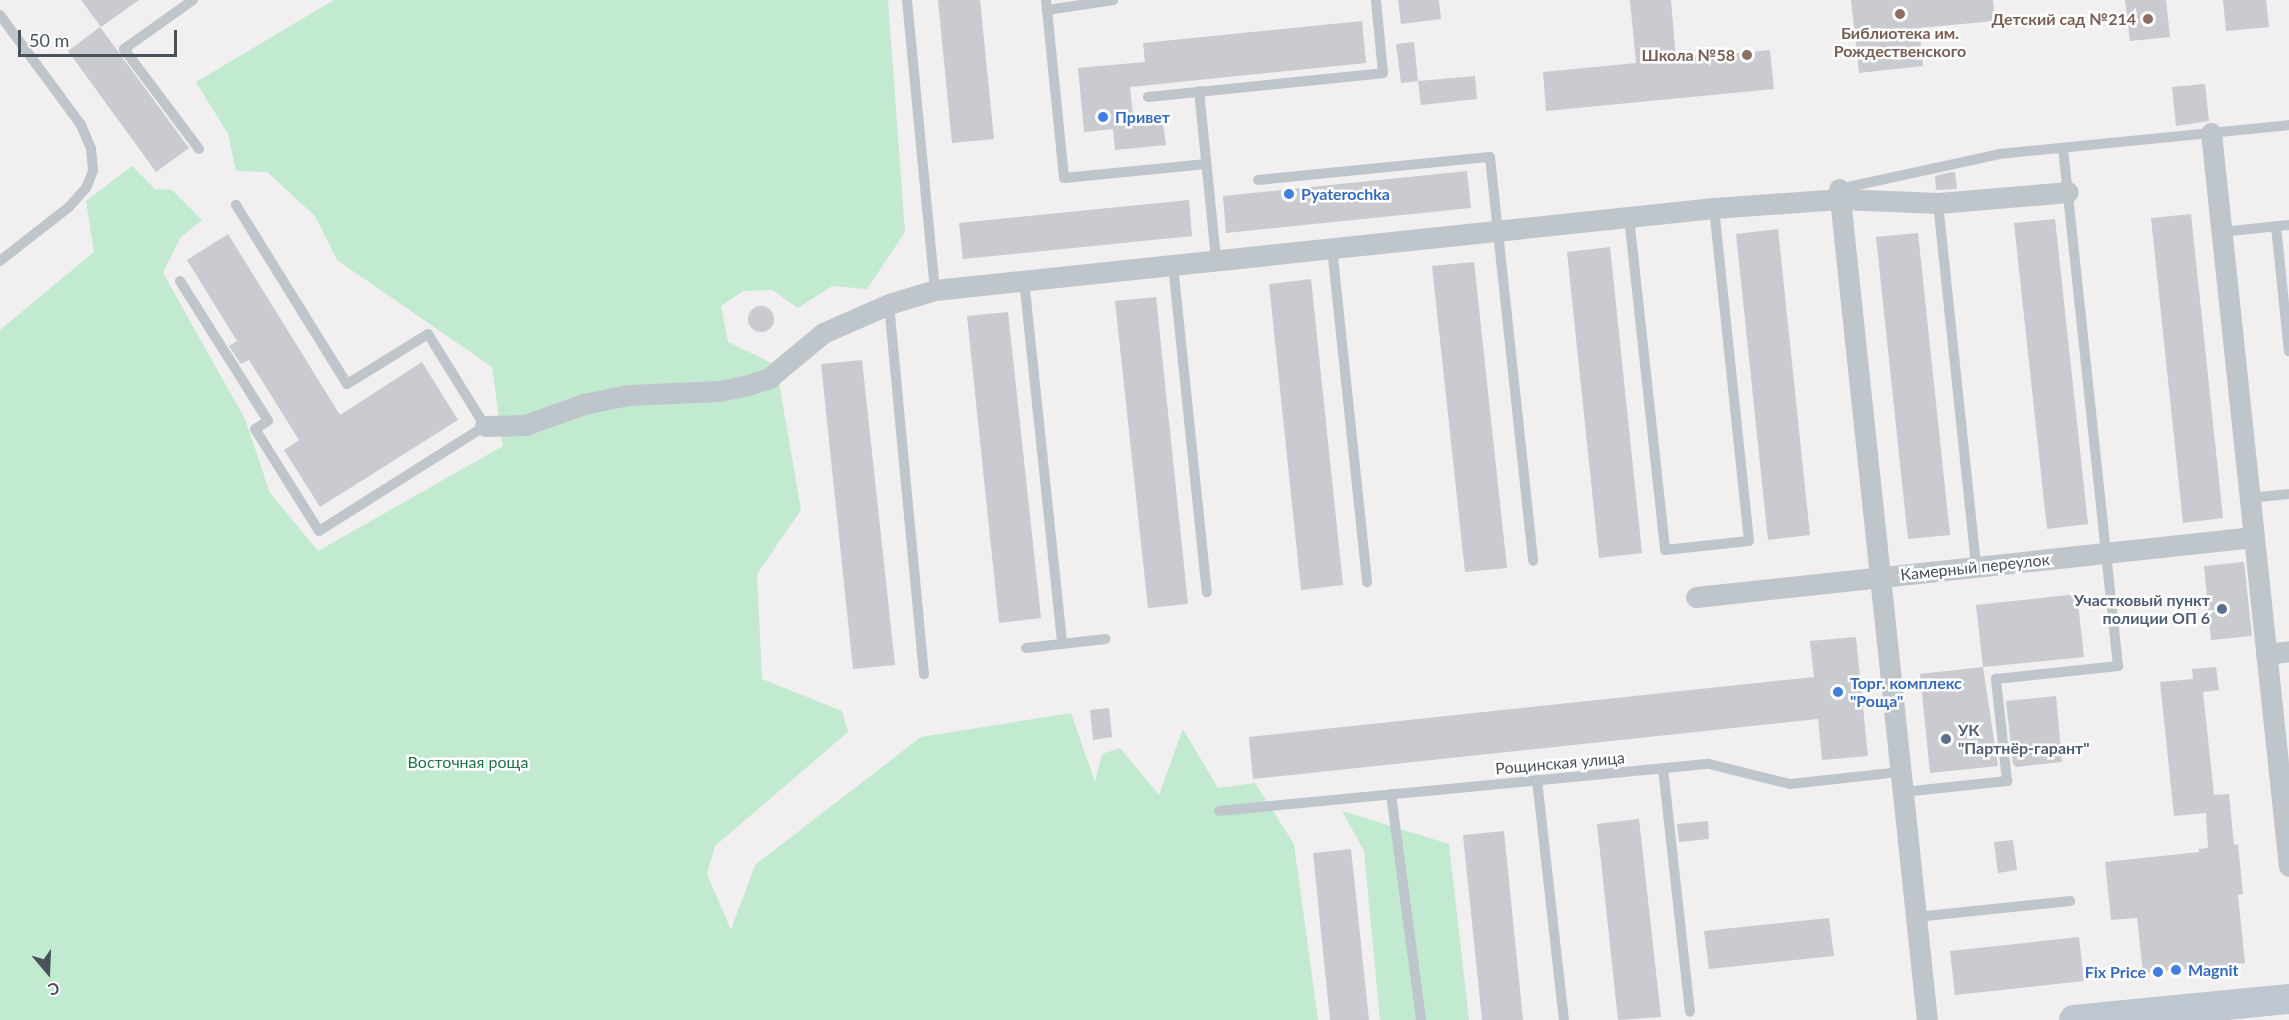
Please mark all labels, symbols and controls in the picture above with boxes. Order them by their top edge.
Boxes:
marker: Библиотека им. Рождественского [1893,7,1907,21]
place label: Детский сад №214 [1992,9,2136,29]
marker: Детский сад №214 [2141,12,2155,26]
scale bar [21,18,180,56]
place label: Библиотека им. Рождественского [1834,23,1966,61]
text: 50 m [29,29,69,51]
place label: Школа №58 [1641,45,1735,65]
marker: Школа №58 [1740,48,1754,62]
place label: Привет [1115,107,1170,127]
marker: Привет [1096,110,1110,124]
place label: Pyaterochka [1301,184,1390,204]
marker: Pyaterochka [1282,187,1296,201]
street label: Камерный переулок [1899,550,2051,584]
place label: Участковый пункт полиции ОП 6 [2074,590,2210,628]
marker: Участковый пункт полиции ОП 6 [2215,602,2229,616]
place label: Торг. комплекс "Роща" [1850,673,1962,711]
marker: Торг. комплекс "Роща" [1831,685,1845,699]
place label: УК "Партнёр-гарант" [1958,720,2090,758]
marker: УК "Партнёр-гарант" [1939,732,1953,746]
street label: Рощинская улица [1494,748,1626,778]
park label: Восточная роща [408,752,528,772]
north arrow [18,942,78,1002]
place label: Magnit [2188,960,2239,980]
place label: Fix Price [2085,962,2146,982]
marker: Magnit [2169,963,2183,977]
marker: Fix Price [2151,965,2165,979]
text: С [46,979,62,1000]

